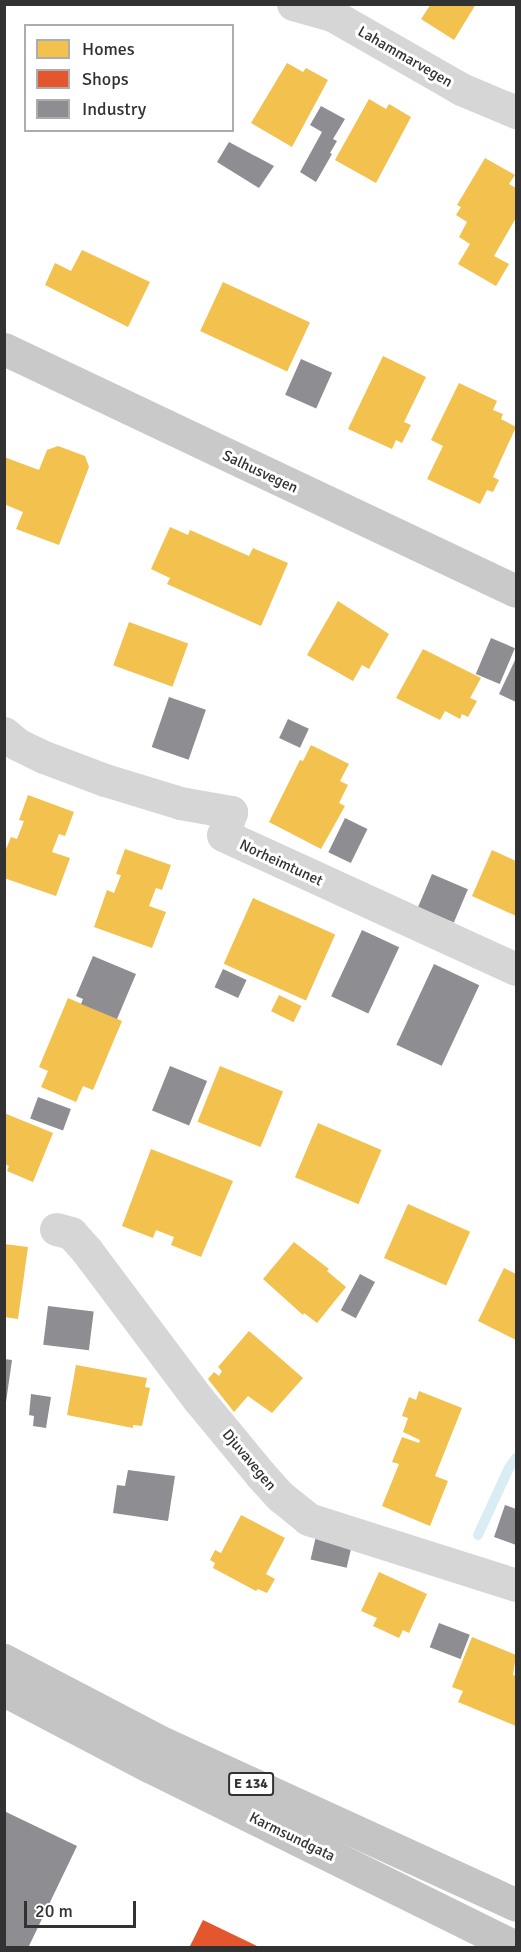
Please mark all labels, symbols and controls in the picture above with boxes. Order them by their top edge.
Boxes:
street label: Lahammarvegen [354,23,456,91]
legend [24,24,234,132]
text: Homes [82,38,135,60]
text: Shops [82,68,129,90]
text: Industry [82,98,146,120]
street label: Salhusvegen [219,447,301,497]
street label: Norheimtunet [237,836,325,890]
street label: Djuvavegen [218,1426,280,1494]
road number: E 134 [227,1773,275,1795]
street label: Karmsundgata [246,1808,338,1866]
scale bar [27,1889,140,1927]
text: 20 m [35,1900,73,1922]

